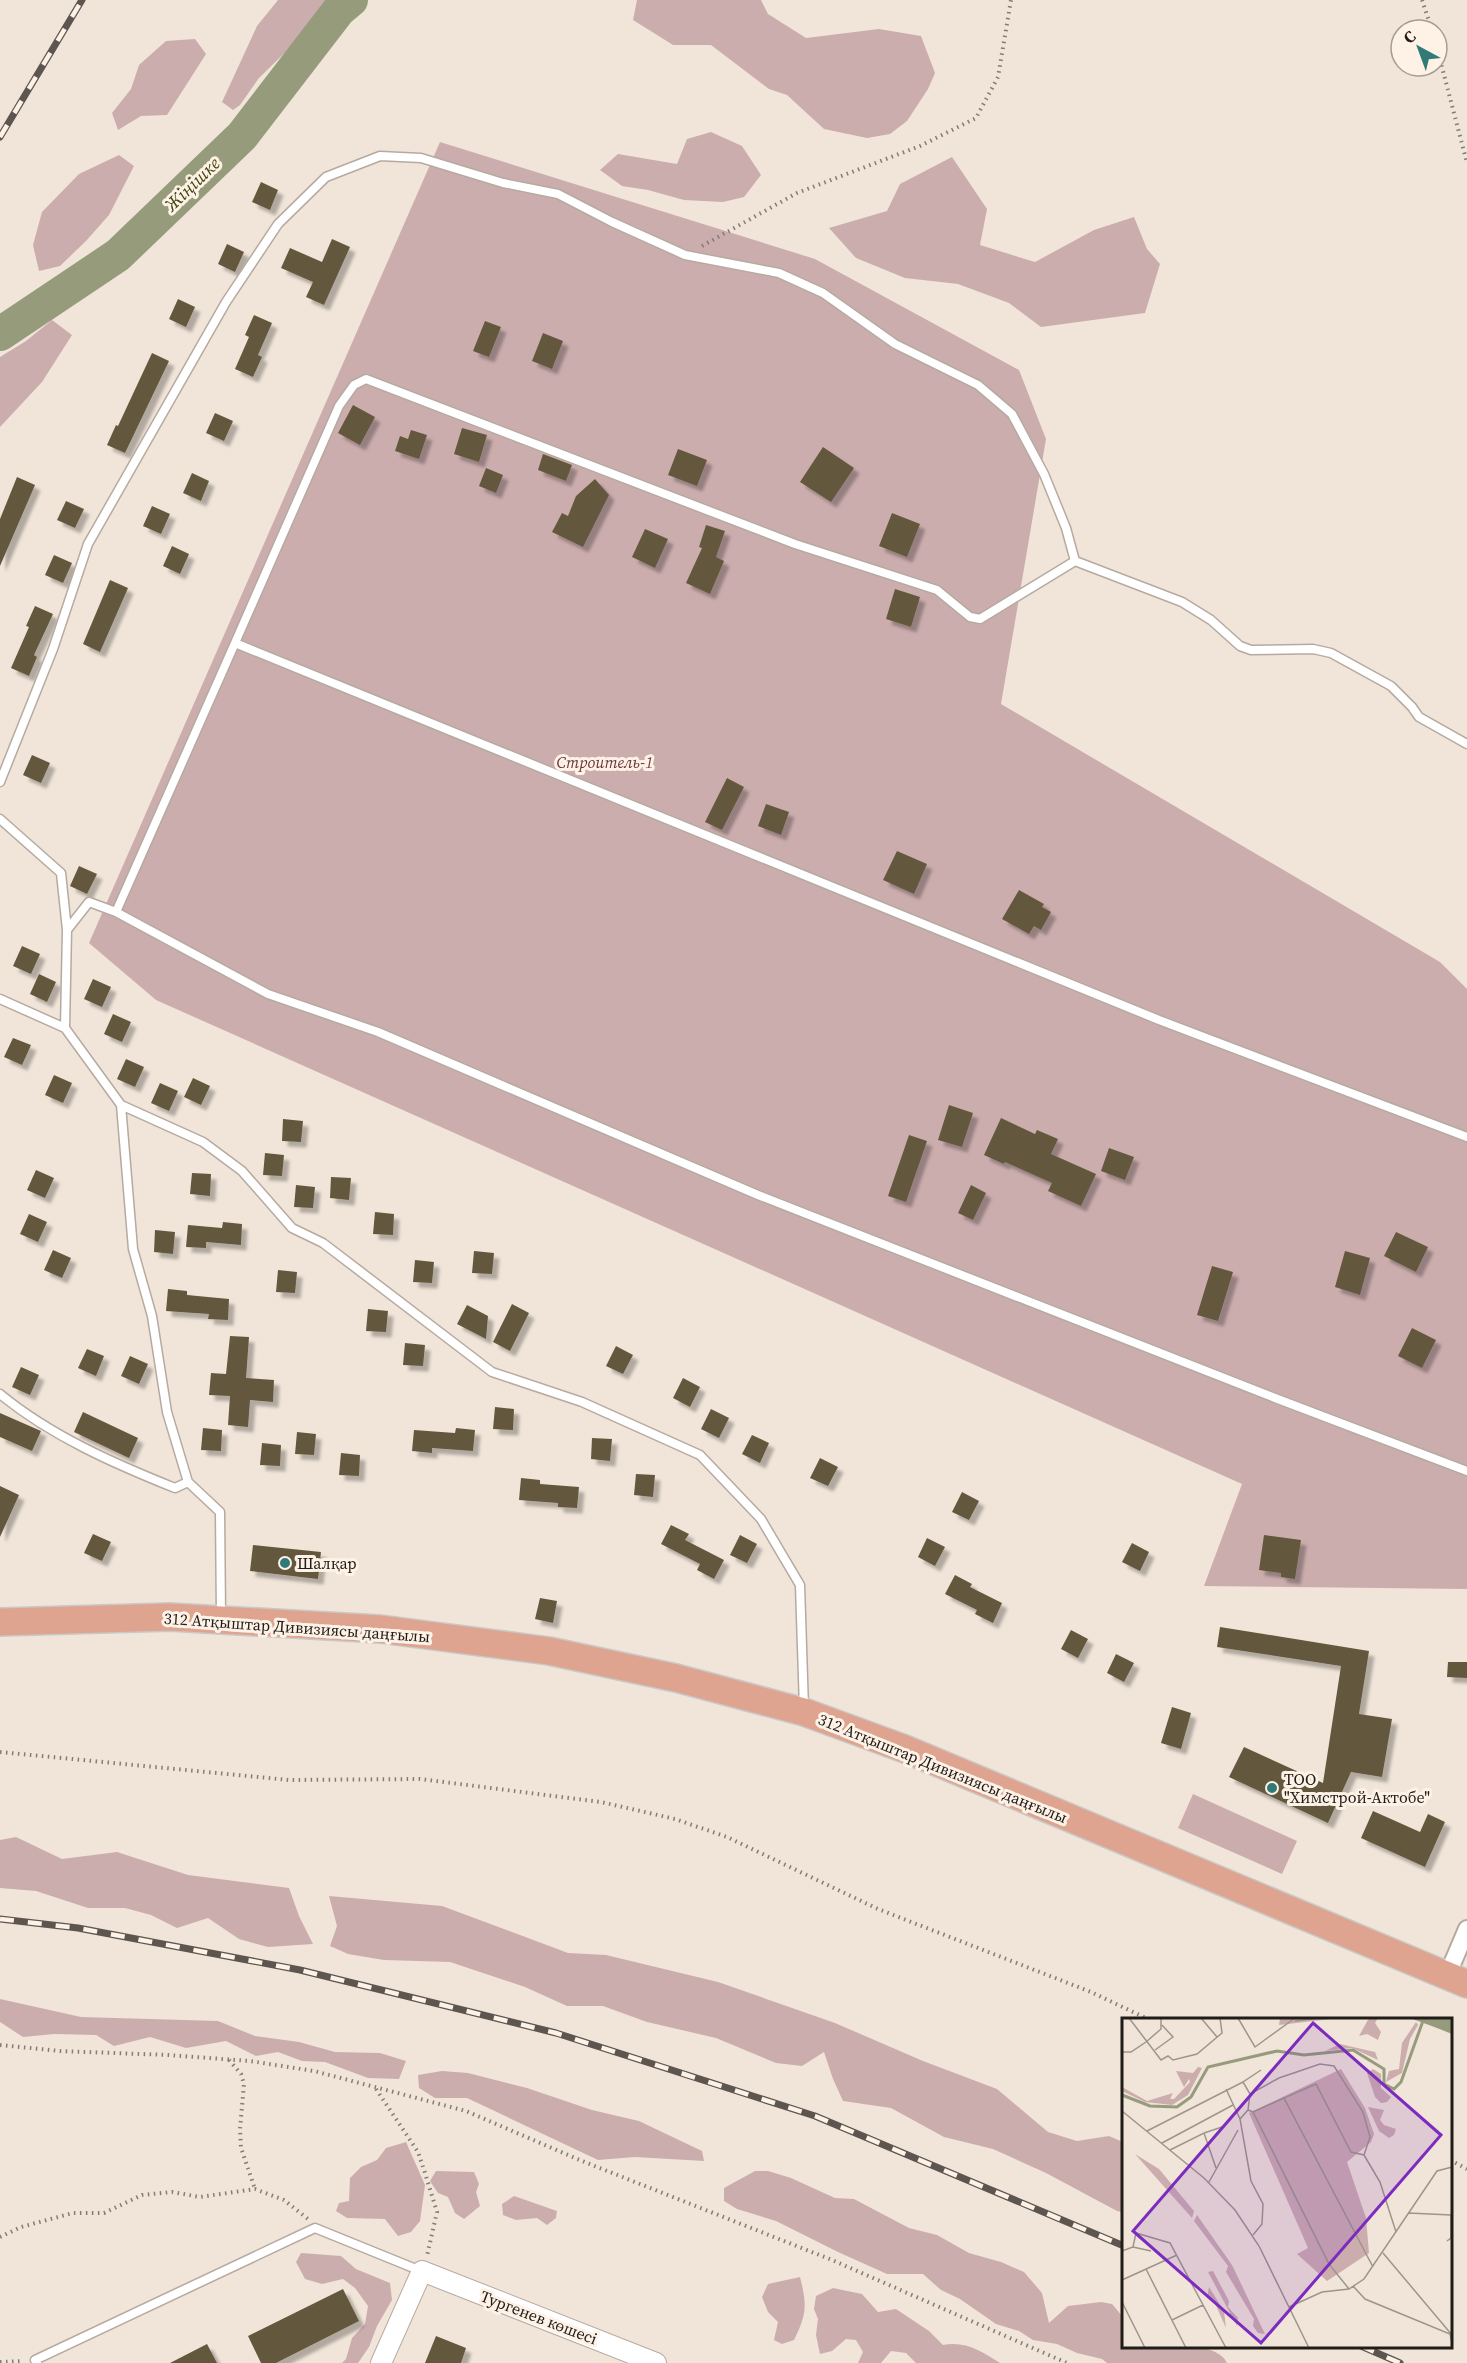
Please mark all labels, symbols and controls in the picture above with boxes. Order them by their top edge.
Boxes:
north arrow [1389,18,1449,78]
text: С [1398,25,1420,48]
water label: Жіңішке [158,151,226,217]
park label: Строитель-1 [557,751,653,773]
place label: Шалқар [297,1552,357,1574]
marker: Шалқар [278,1556,292,1570]
street label: 312 Атқыштар Дивизиясы даңғылы [163,1607,431,1647]
street label: 312 Атқыштар Дивизиясы даңғылы [815,1708,1071,1828]
place label: ТОО "Химстрой-Актобе" [1284,1768,1430,1808]
marker: ТОО "Химстрой-Актобе" [1265,1781,1279,1795]
inset map [1122,2018,1452,2348]
street label: Тургенев көшесі [477,2285,601,2349]

